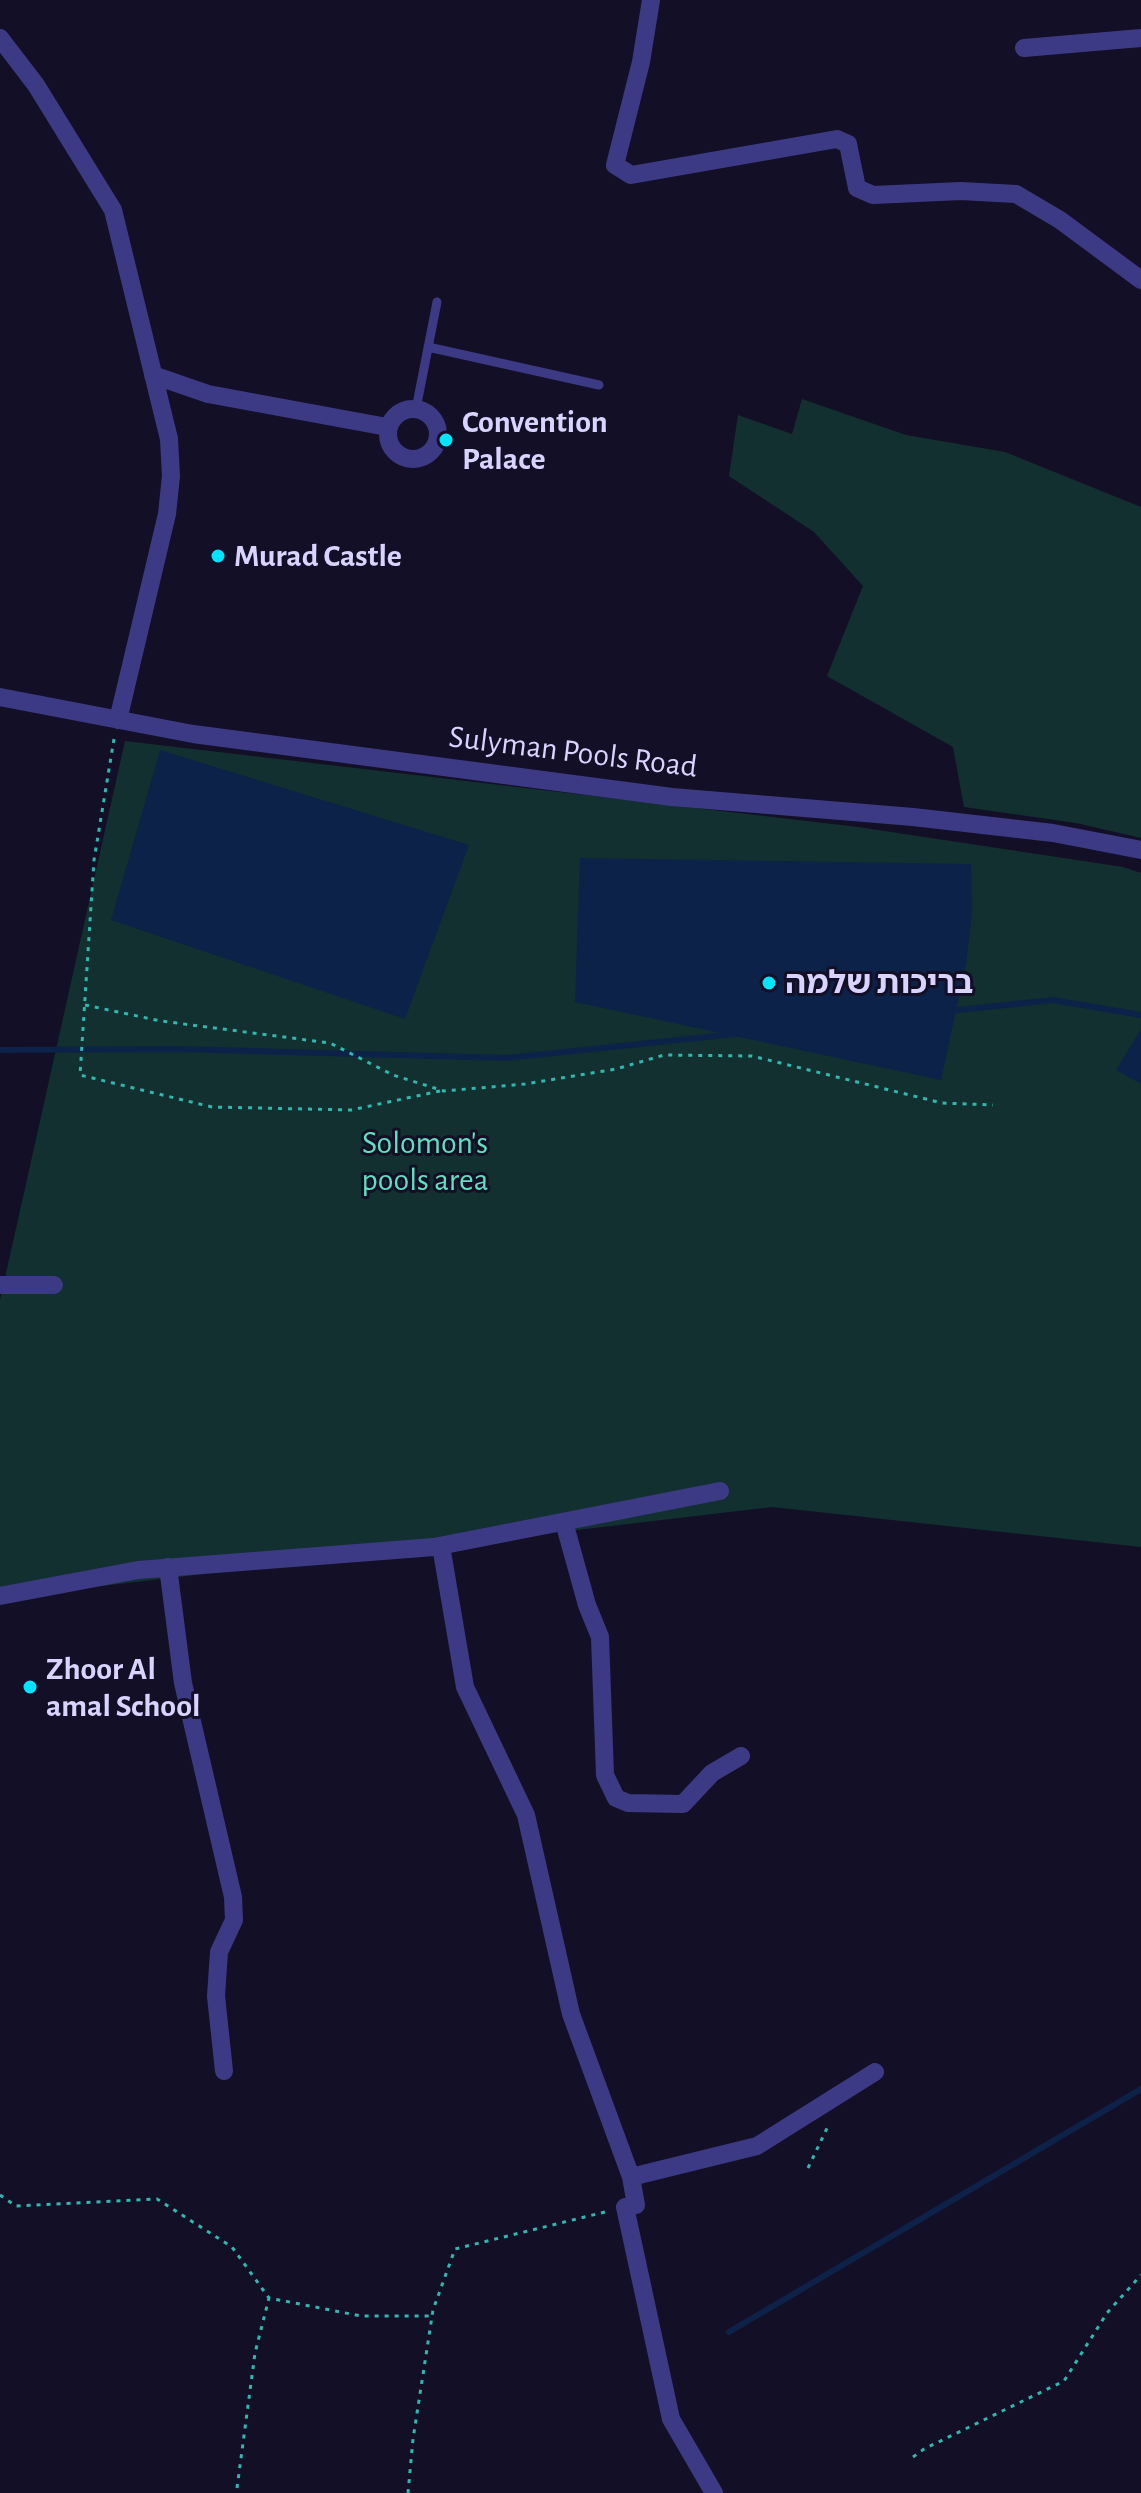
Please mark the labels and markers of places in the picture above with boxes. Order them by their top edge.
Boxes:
place label: Convention Palace [462,403,608,478]
marker: Convention Palace [437,431,455,449]
place label: Murad Castle [234,537,402,575]
marker: Murad Castle [209,547,227,565]
place label: בריכות שלמה [785,964,973,1002]
marker: בריכות שלמה [760,974,778,992]
place label: Zhoor Al amal School [46,1650,200,1725]
marker: Zhoor Al amal School [21,1678,39,1696]

